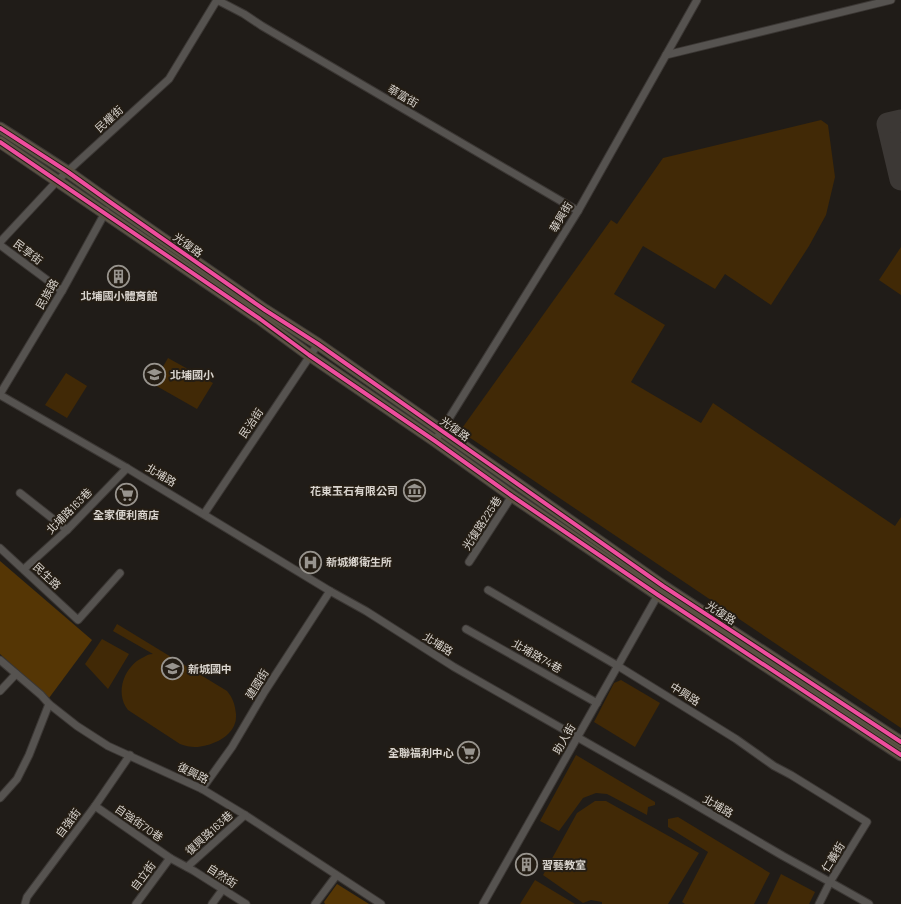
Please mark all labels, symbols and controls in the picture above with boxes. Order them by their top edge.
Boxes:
street label: 華富街 [386,82,421,109]
street label: 民權街 [92,103,125,134]
street label: 華興街 [547,199,575,234]
street label: 光復路 [171,230,206,259]
street label: 民享街 [11,236,45,267]
building icon: 北埔國小體育館 [106,263,132,289]
street label: 民族路 [33,276,60,311]
place label: 北埔國小體育館 [81,289,158,302]
school or university icon: 北埔國小 [141,362,167,388]
place label: 北埔國小 [170,368,214,381]
street label: 民治街 [236,405,265,440]
street label: 光復路 [438,414,473,443]
street label: 北埔路 [144,461,179,489]
museum icon: 花東玉石有限公司 [401,478,427,504]
supermarket icon: 全家便利商店 [113,482,139,508]
place label: 花東玉石有限公司 [310,484,398,497]
street label: 北埔路163巷 [43,485,94,536]
street label: 光復路225巷 [459,493,504,552]
place label: 全家便利商店 [93,508,159,521]
hospital icon: 新城鄉衛生所 [298,549,324,575]
place label: 新城鄉衛生所 [326,555,392,568]
street label: 民生路 [31,560,64,592]
street label: 光復路 [704,598,739,627]
street label: 北埔路 [421,629,456,658]
street label: 北埔路74巷 [510,636,564,675]
school or university icon: 新城國中 [160,656,186,682]
place label: 新城國中 [188,662,232,675]
street label: 建國街 [242,666,271,701]
street label: 中興路 [668,679,703,708]
street label: 助人街 [550,721,577,756]
supermarket icon: 全聯福利中心 [456,740,482,766]
place label: 全聯福利中心 [388,746,454,759]
street label: 復興路 [176,759,211,786]
street label: 北埔路 [701,792,736,819]
street label: 自強街70巷 [113,801,166,844]
street label: 自強街 [52,806,83,840]
street label: 復興路163巷 [182,808,235,857]
street label: 仁義街 [818,839,847,874]
building icon: 習藝教室 [514,852,540,878]
place label: 習藝教室 [542,858,586,871]
street label: 自立街 [127,859,158,893]
street label: 自然街 [205,861,240,890]

